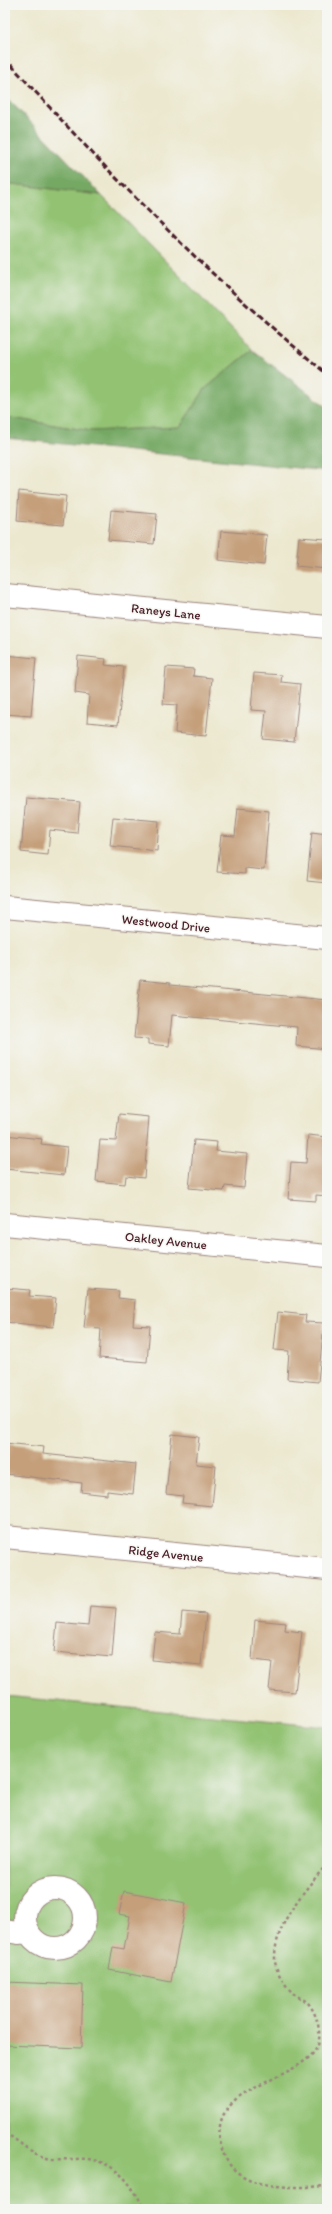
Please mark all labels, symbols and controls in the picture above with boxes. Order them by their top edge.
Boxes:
street label: Raneys Lane [130,600,201,623]
street label: Westwood Drive [121,911,211,936]
street label: Oakley Avenue [124,1229,208,1252]
street label: Ridge Avenue [128,1542,204,1565]

